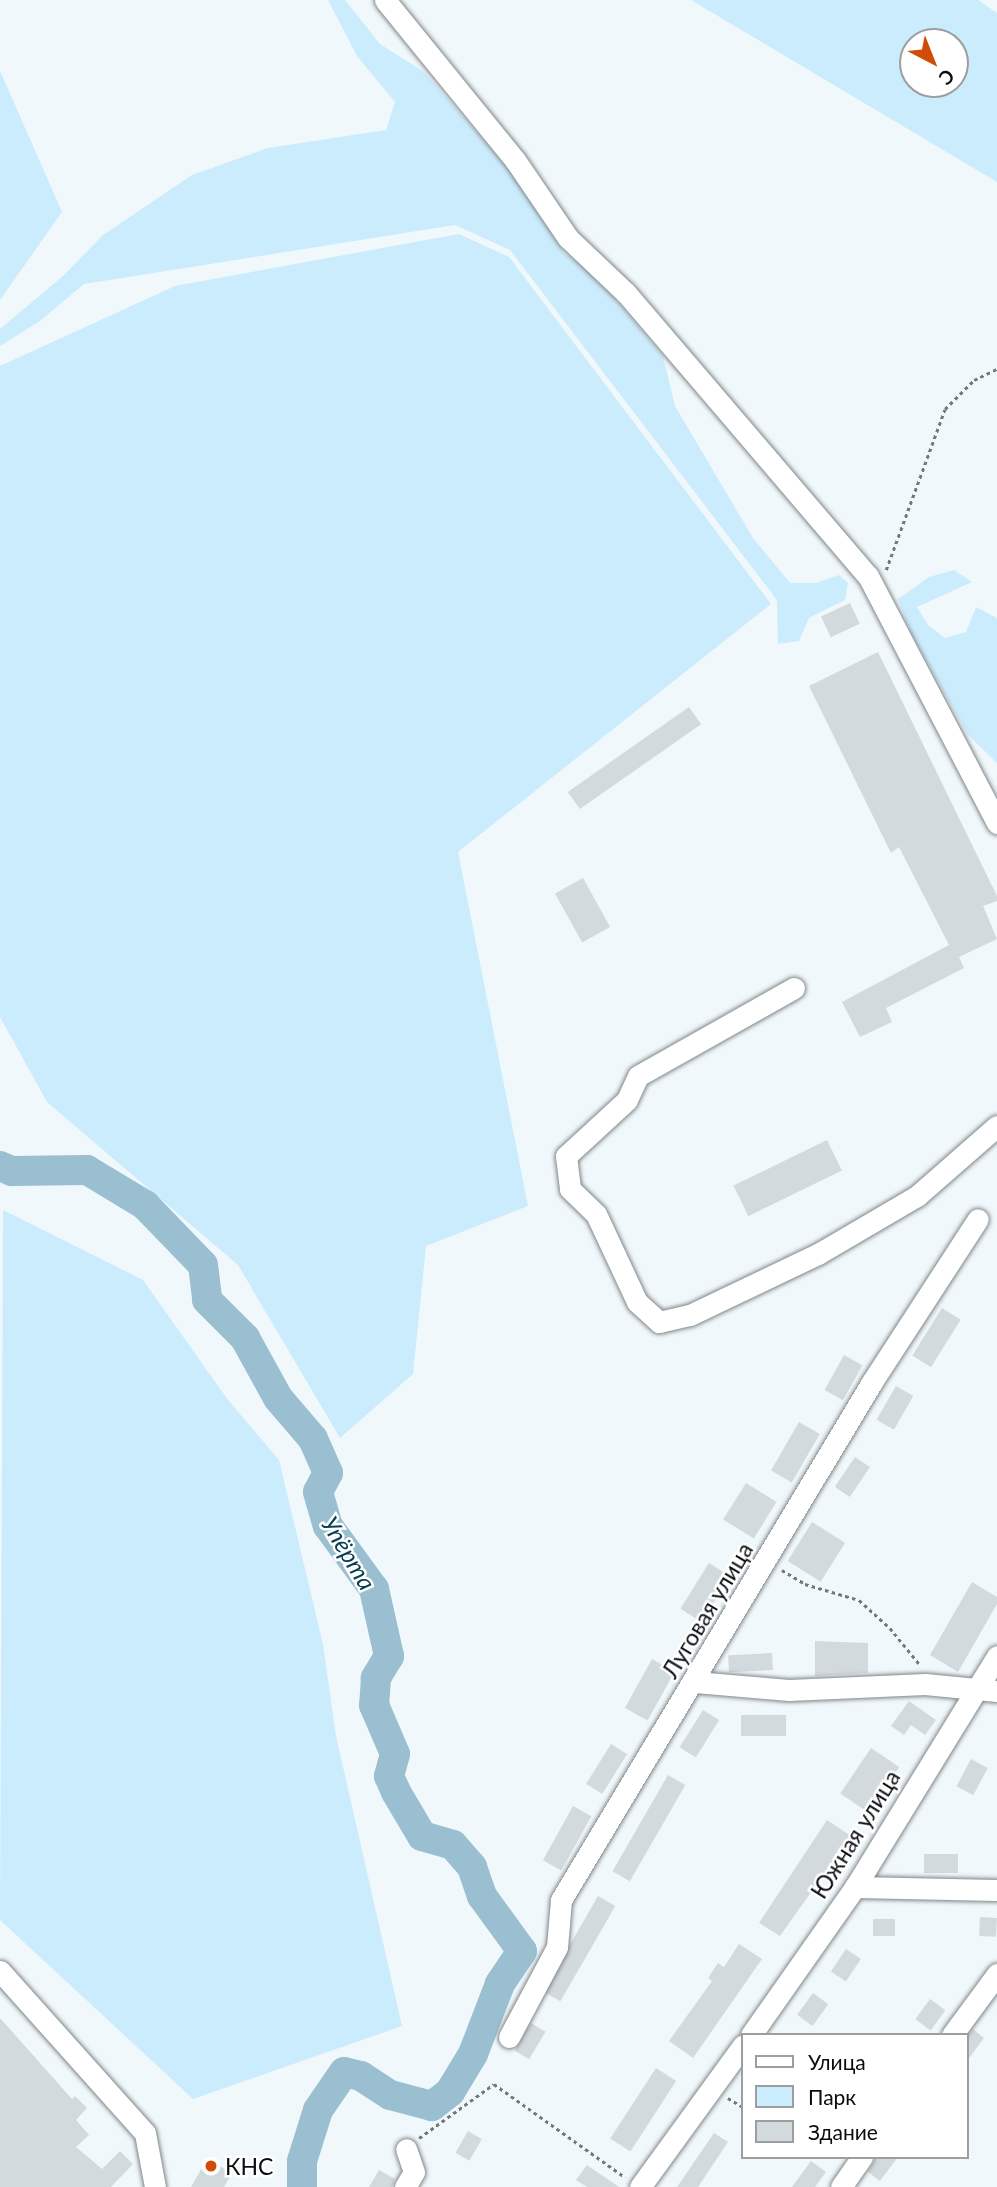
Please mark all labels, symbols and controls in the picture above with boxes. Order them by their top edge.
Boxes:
north arrow [899,28,969,98]
text: С [935,65,959,90]
water label: Упёрта [316,1511,382,1595]
street label: Луговая улица [656,1537,758,1683]
street label: Южная улица [805,1765,905,1903]
legend [741,2033,969,2159]
text: Улица [808,2049,866,2074]
text: Парк [808,2084,856,2109]
text: Здание [808,2119,878,2144]
place label: КНС [225,2152,273,2180]
marker: КНС [203,2158,219,2174]

